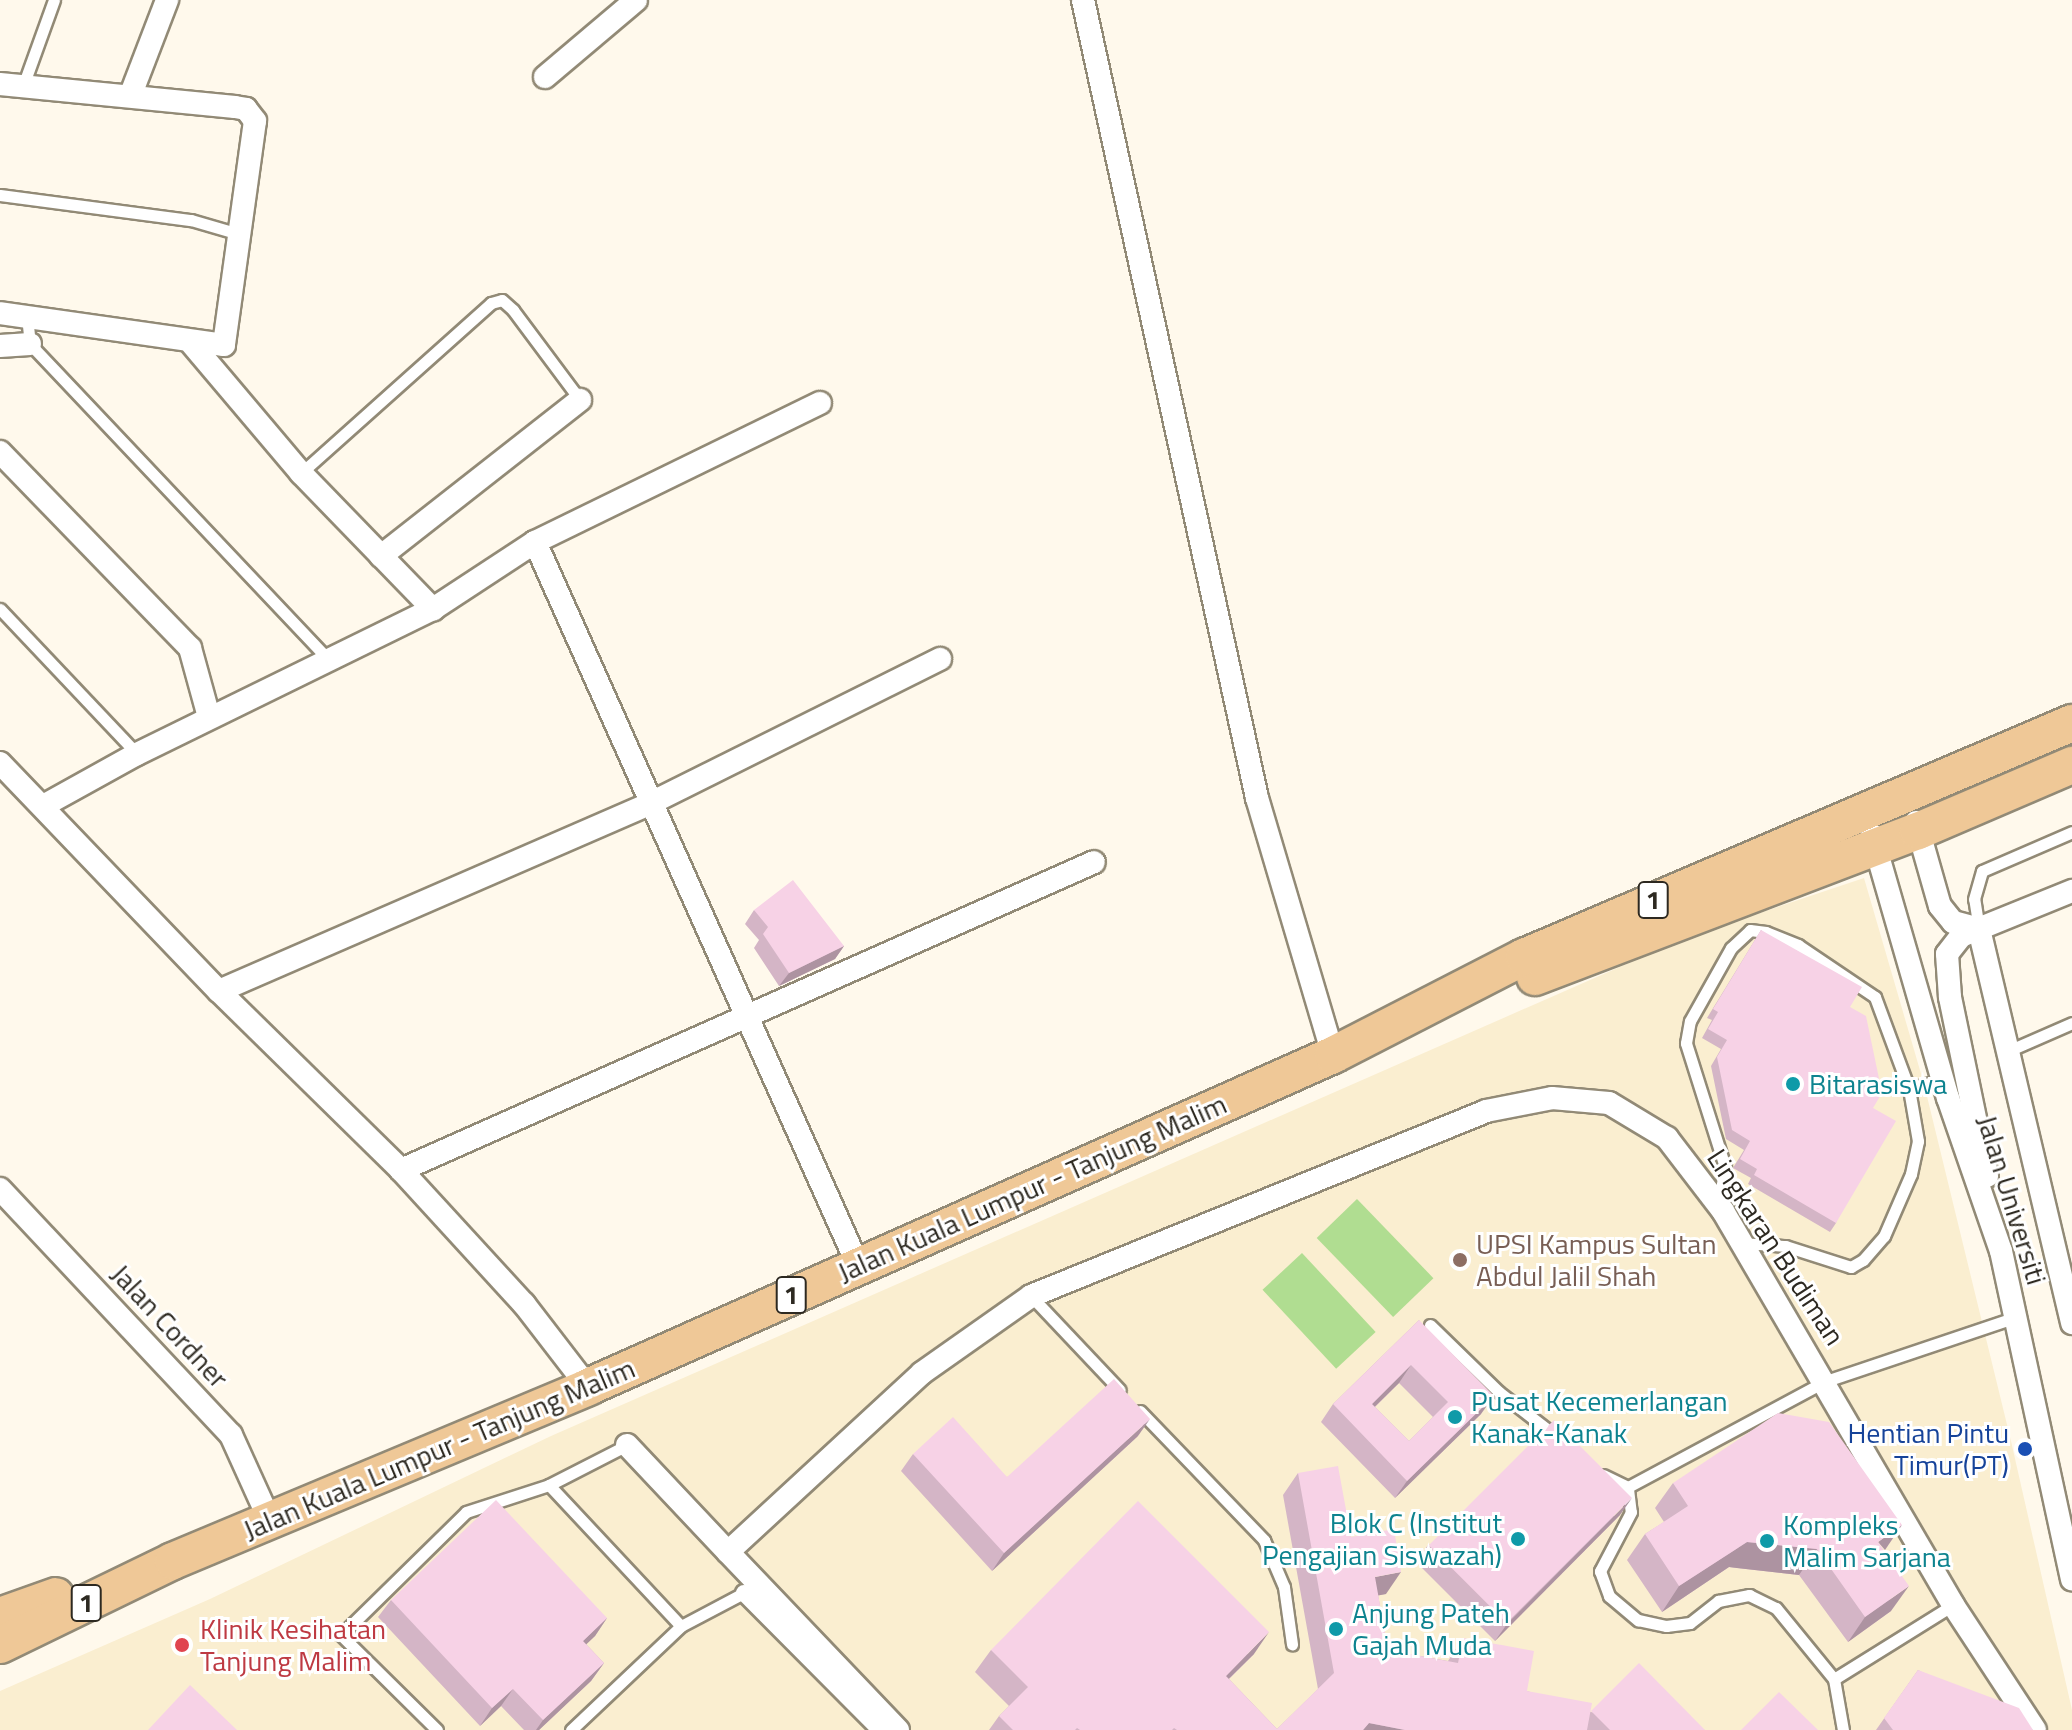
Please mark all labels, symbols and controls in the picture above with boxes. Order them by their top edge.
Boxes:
road number: 1 [1637,878,1669,922]
place label: Bitarasiswa [1809,1067,1947,1101]
marker: Bitarasiswa [1784,1075,1802,1093]
street label: Jalan Kuala Lumpur - Tanjung Malim [832,1087,1232,1289]
street label: Jalan Universiti [1970,1111,2054,1289]
street label: Lingkaran Budiman [1700,1143,1852,1351]
place label: UPSI Kampus Sultan Abdul Jalil Shah [1476,1227,1716,1293]
marker: UPSI Kampus Sultan Abdul Jalil Shah [1451,1251,1469,1269]
street label: Jalan Cordner [104,1257,236,1395]
road number: 1 [775,1273,807,1317]
street label: Jalan Kuala Lumpur - Tanjung Malim [238,1351,640,1547]
place label: Pusat Kecemerlangan Kanak-Kanak [1471,1384,1728,1450]
marker: Pusat Kecemerlangan Kanak-Kanak [1446,1408,1464,1426]
place label: Hentian Pintu Timur(PT) [1848,1416,2009,1482]
marker: Hentian Pintu Timur(PT) [2016,1440,2034,1458]
place label: Blok C (Institut Pengajian Siswazah) [1262,1506,1502,1572]
place label: Kompleks Malim Sarjana [1783,1508,1951,1574]
marker: Blok C (Institut Pengajian Siswazah) [1509,1530,1527,1548]
marker: Kompleks Malim Sarjana [1758,1532,1776,1550]
road number: 1 [70,1581,102,1625]
place label: Anjung Pateh Gajah Muda [1352,1596,1510,1662]
place label: Klinik Kesihatan Tanjung Malim [200,1612,386,1678]
marker: Anjung Pateh Gajah Muda [1327,1620,1345,1638]
marker: Klinik Kesihatan Tanjung Malim [171,1634,193,1656]

